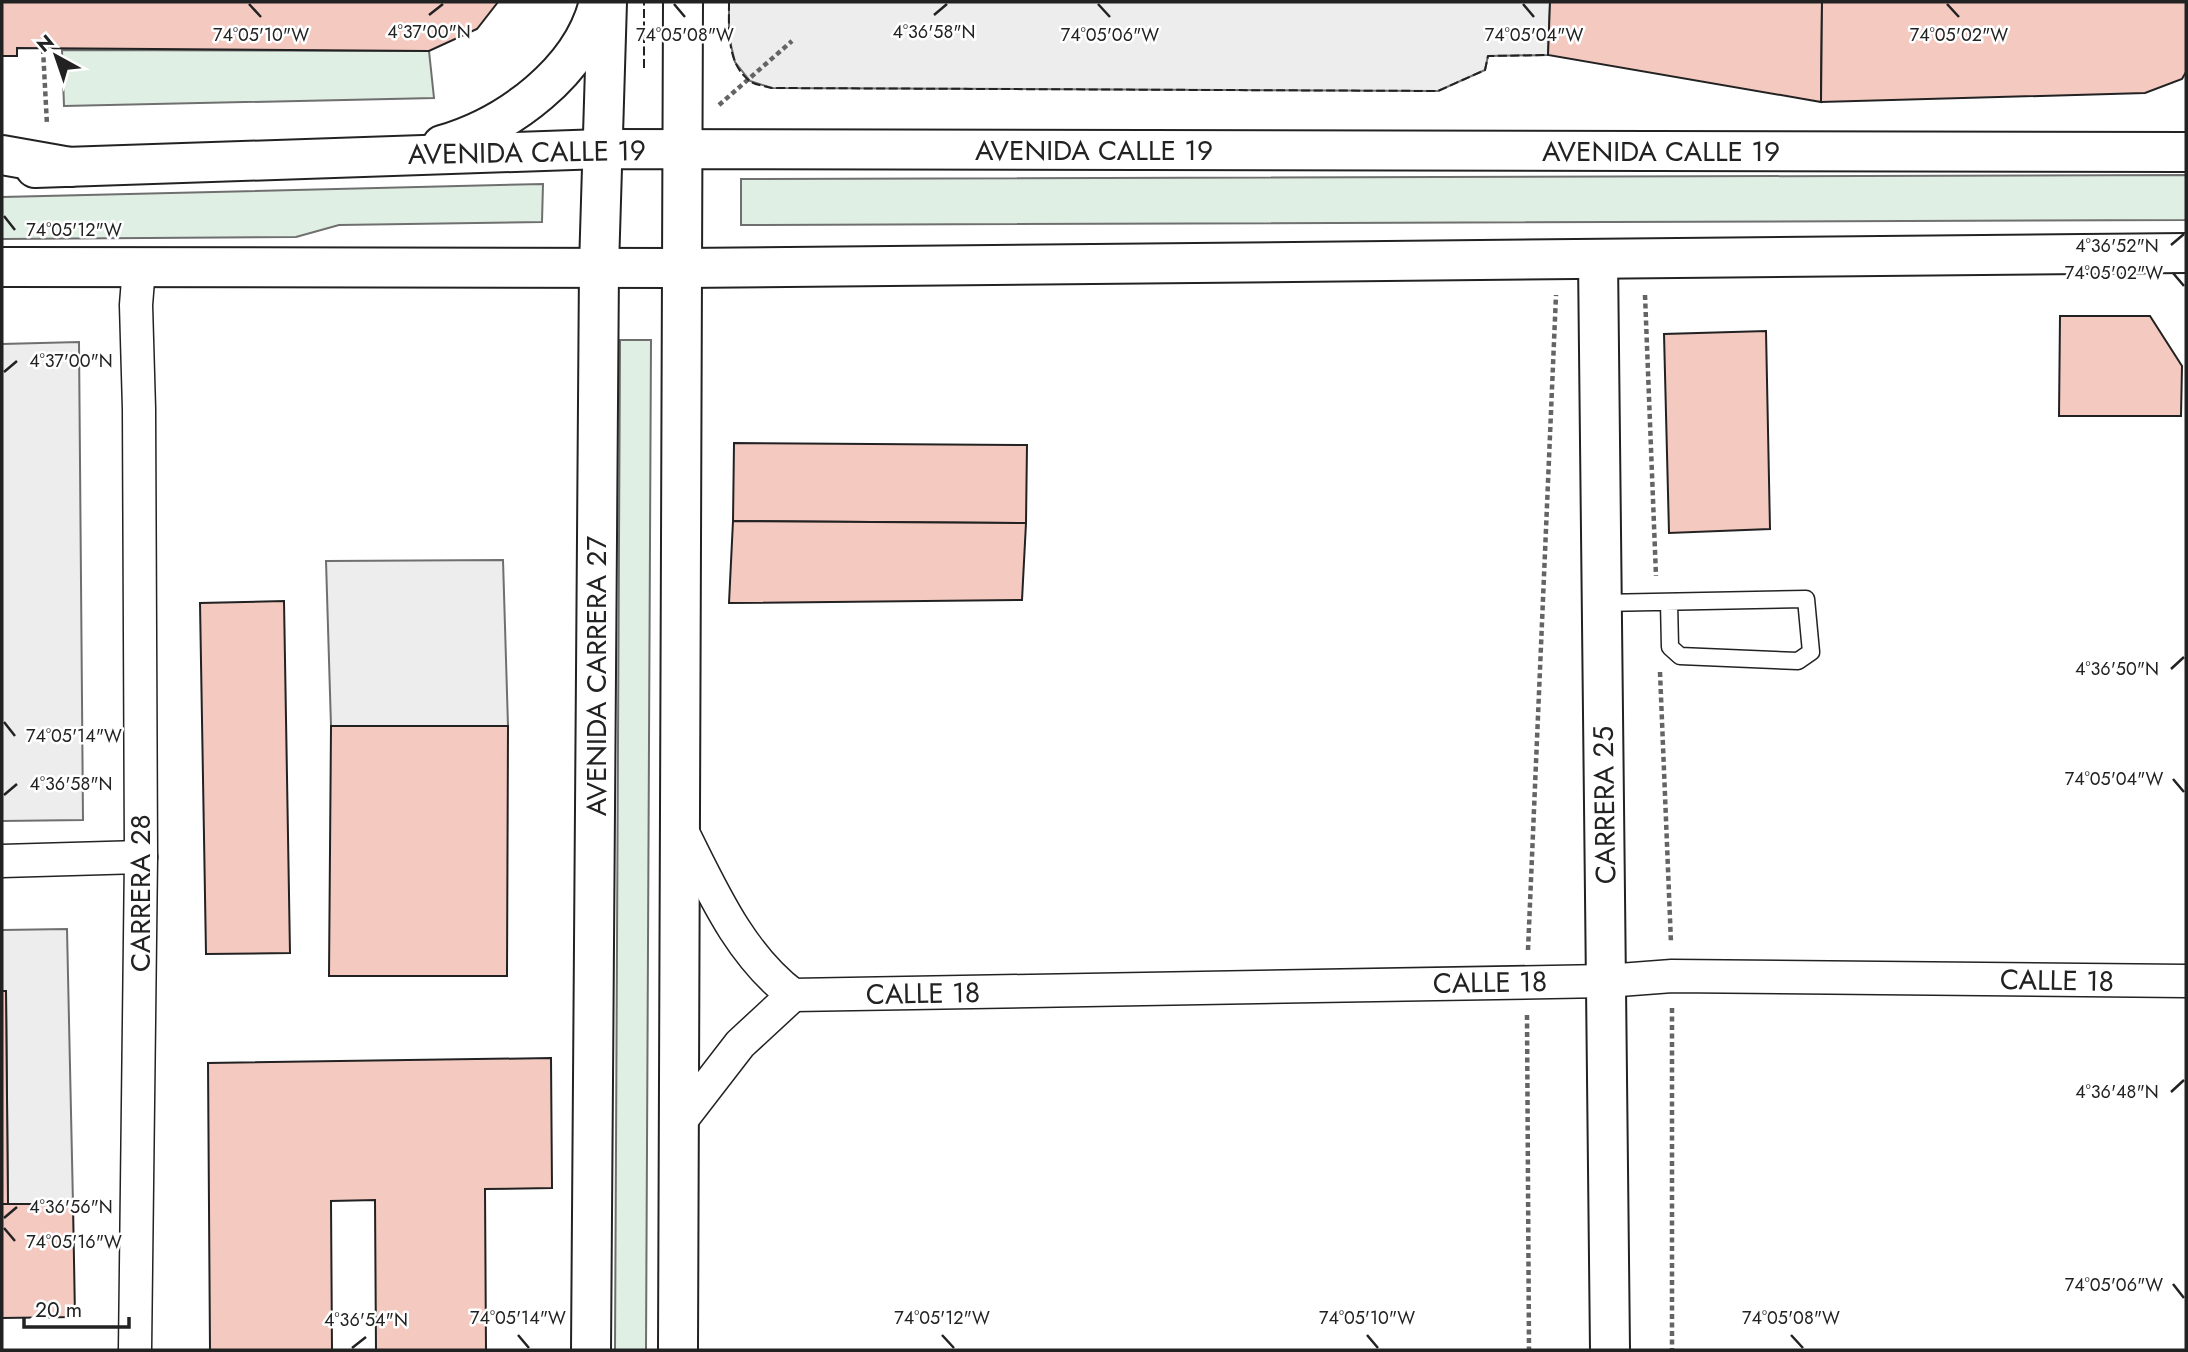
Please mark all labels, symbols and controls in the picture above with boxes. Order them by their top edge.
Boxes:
text: 4°37'00"N [387,19,471,45]
text: 4°36'58"N [892,19,976,45]
north arrow [21,21,91,91]
text: 74°05'10"W [213,22,309,48]
text: 74°05'08"W [636,22,734,48]
text: 74°05'06"W [1061,22,1159,48]
text: 74°05'04"W [1485,22,1583,48]
text: 74°05'02"W [1910,22,2008,48]
text: N [31,28,60,59]
street label: AVENIDA CALLE 19 [408,130,646,175]
street label: AVENIDA CALLE 19 [975,130,1213,171]
street label: AVENIDA CALLE 19 [1542,131,1780,172]
text: 74°05'12"W [26,217,122,243]
text: 4°36'52"N [2075,233,2159,259]
text: 74°05'02"W [2065,260,2163,286]
text: 4°37'00"N [29,348,113,374]
street label: AVENIDA CARRERA 27 [576,536,617,816]
text: 4°36'50"N [2075,656,2159,682]
text: 74°05'14"W [26,723,122,749]
street label: CARRERA 25 [1583,725,1626,884]
text: 74°05'04"W [2065,766,2163,792]
text: 4°36'58"N [29,771,113,797]
street label: CARRERA 28 [120,814,161,972]
street label: CALLE 18 [2000,959,2114,1002]
street label: CALLE 18 [1433,961,1547,1004]
street label: CALLE 18 [866,972,980,1015]
text: 4°36'48"N [2075,1079,2159,1105]
text: 4°36'56"N [29,1194,113,1220]
text: 74°05'16"W [26,1229,122,1255]
text: 74°05'06"W [2065,1272,2163,1298]
scale bar [24,1286,130,1330]
text: 20 m [35,1295,82,1325]
text: 74°05'14"W [470,1305,566,1331]
text: 74°05'12"W [894,1305,990,1331]
text: 74°05'10"W [1319,1305,1415,1331]
text: 74°05'08"W [1742,1305,1840,1331]
text: 4°36'54"N [324,1307,408,1333]

